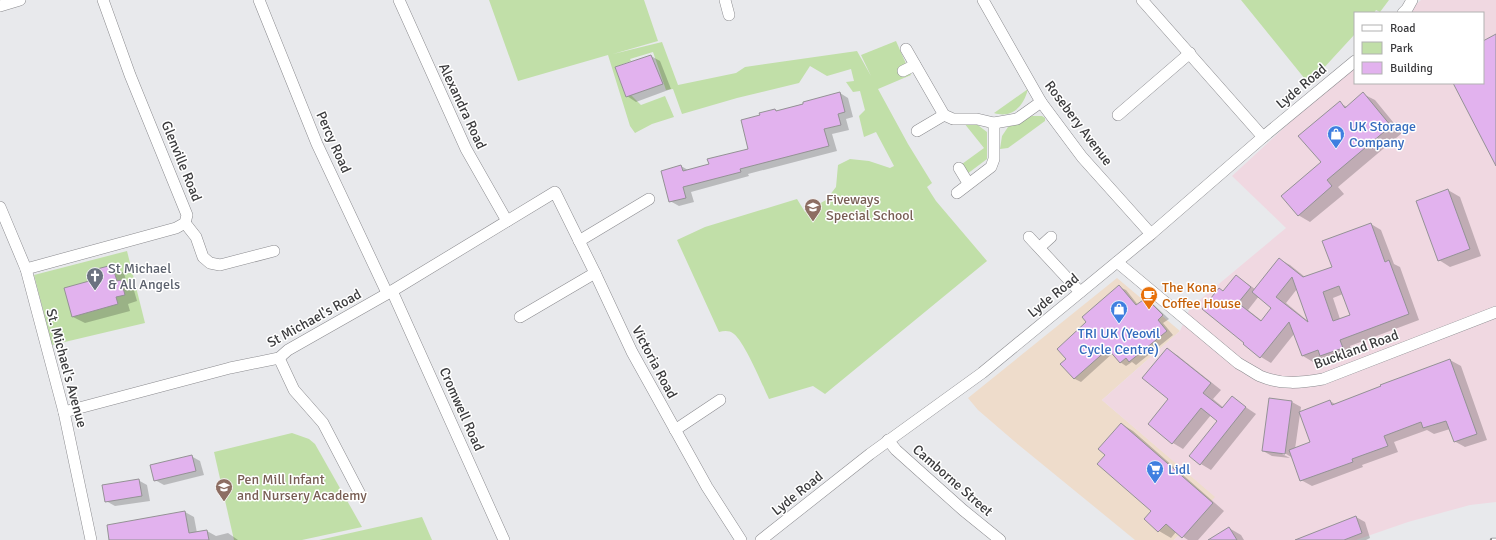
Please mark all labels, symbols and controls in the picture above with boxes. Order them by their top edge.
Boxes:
legend [1354,12,1484,84]
text: Road [1390,21,1416,36]
text: Park [1390,41,1413,56]
street label: Alexandra Road [435,60,490,152]
street label: Lyde Road [1273,60,1330,112]
text: Building [1390,61,1433,76]
street label: Rosebery Avenue [1041,77,1116,169]
street label: Percy Road [312,109,355,176]
street label: Glenville Road [158,118,205,204]
place label: UK Storage Company [1349,118,1416,151]
shop icon: UK Storage Company [1326,124,1346,149]
place label: Fiveways Special School [826,191,914,224]
school or university icon: Fiveways Special School [803,197,823,222]
place label: St Michael & All Angels [108,260,180,293]
church icon: St Michael & All Angels [85,266,105,291]
street label: Lyde Road [1024,270,1082,321]
place label: The Kona Coffee House [1162,279,1241,312]
cafe icon: The Kona Coffee House [1139,285,1159,310]
street label: St Michael's Road [264,286,364,351]
shop icon: TRI UK (Yeovil Cycle Centre) [1109,299,1129,324]
street label: St. Michael's Avenue [42,307,91,429]
street label: Victoria Road [628,323,681,401]
place label: TRI UK (Yeovil Cycle Centre) [1078,325,1160,358]
street label: Buckland Road [1312,326,1401,373]
street label: Cromwell Road [436,365,488,454]
street label: Camborne Street [909,441,996,520]
supermarket icon: Lidl [1145,459,1165,484]
place label: Lidl [1168,461,1190,478]
street label: Lyde Road [768,468,826,519]
place label: Pen Mill Infant and Nursery Academy [237,471,367,504]
school or university icon: Pen Mill Infant and Nursery Academy [214,477,234,502]

